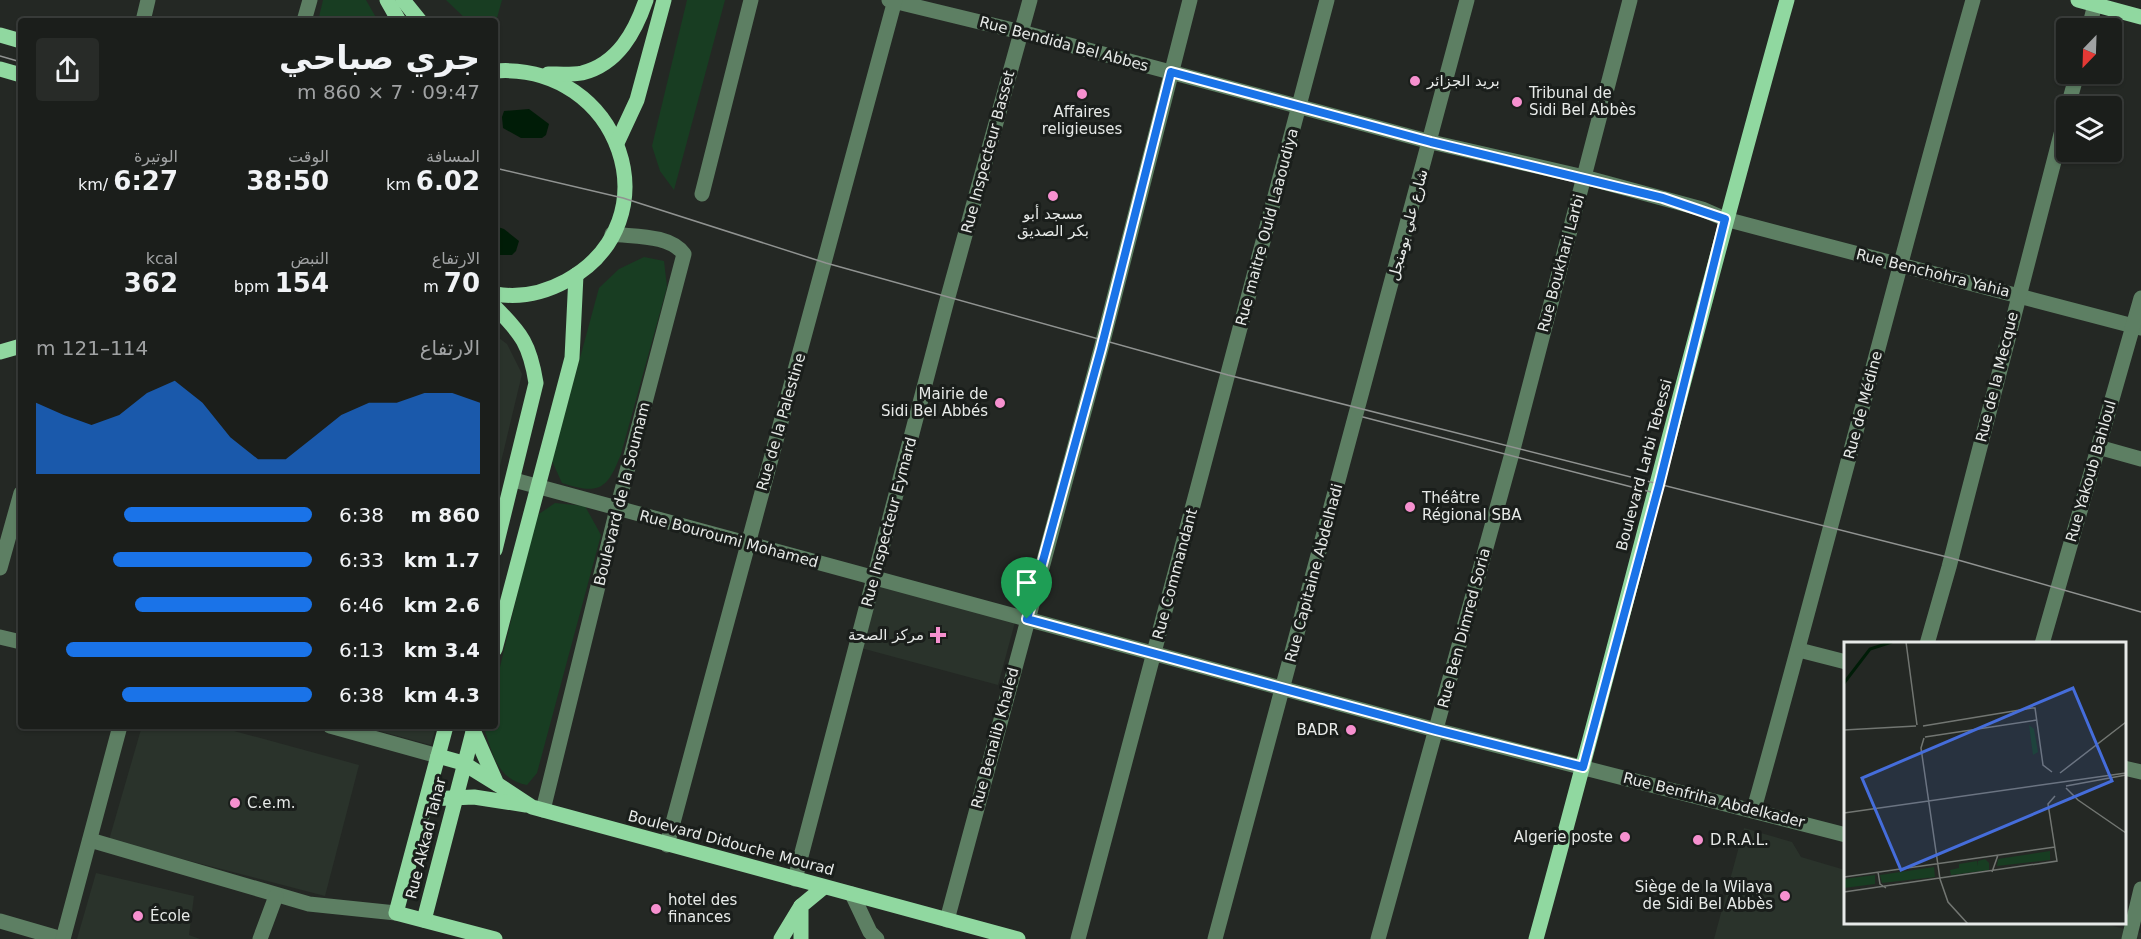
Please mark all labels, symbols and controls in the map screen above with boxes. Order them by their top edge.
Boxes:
street label: Rue Bendida Bel Abbes [978,13,1151,75]
north arrow [2056,18,2122,84]
map controls [2056,18,2122,162]
button: share [36,38,99,101]
text: جري صباحي [279,38,480,77]
street label: Rue Inspecteur Basset [958,69,1018,235]
place label: بريد الجزائر [1426,72,1500,90]
marker: بريد الجزائر [1408,74,1422,88]
text: 09:47 · 7 × 860 m [297,80,480,104]
place label: Tribunal de Sidi Bel Abbès [1528,84,1636,119]
marker: Affaires religieuses [1075,87,1089,101]
marker: Tribunal de Sidi Bel Abbès [1510,95,1524,109]
button: layers [2056,96,2122,162]
place label: Affaires religieuses [1042,103,1123,138]
street label: Rue maitre Ould Laaoudiya [1232,126,1302,328]
text: الوتيرة [134,147,178,166]
text: الوقت [288,147,329,166]
text: المسافة [426,147,480,166]
text: 6:27 [113,166,178,196]
text: 38:50 [246,166,329,196]
text: 6.02 [416,166,480,196]
street label: شارع علي بومنجل [1384,167,1433,283]
text: /km [78,175,113,194]
text: km [386,175,416,194]
marker: مسجد أبو بكر الصديق [1046,189,1060,203]
street label: Rue Boukhari Larbi [1534,192,1588,334]
place label: مسجد أبو بكر الصديق [1017,204,1089,240]
street label: Rue Benchohra Yahia [1854,245,2012,301]
text: kcal [146,249,178,268]
text: النبض [290,249,329,268]
text: الارتفاع [432,249,480,268]
text: 362 [124,268,178,298]
text: 154 [275,268,329,298]
text: 70 [444,268,480,298]
text: bpm [234,277,275,296]
text: m [423,277,444,296]
street label: Rue de la Mecque [1972,310,2022,444]
text: 114–121 m [36,336,148,360]
text: الارتفاع [420,336,480,360]
street label: Rue de Médine [1840,349,1886,461]
street label: Rue de la Palestine [753,351,809,493]
street label: Boulevard Larbi Tebessi [1612,377,1676,553]
place label: Mairie de Sidi Bel Abbés [881,385,988,420]
marker: Mairie de Sidi Bel Abbés [993,396,1007,410]
street label: Rue Yakoub Bahloul [2062,398,2120,544]
street label: Boulevard de la Soumam [590,400,654,588]
street label: Rue Inspecteur Eymard [858,435,920,609]
street label: Rue Capitaine Abdelhadi [1281,482,1347,664]
place label: Théâtre Régional SBA [1421,489,1522,524]
marker: Théâtre Régional SBA [1403,500,1417,514]
text: 6:38 [339,503,384,527]
text: 860 m [410,503,480,527]
street label: Rue Bouroumi Mohamed [638,506,820,572]
street label: Rue Commandant [1149,506,1201,641]
street label: Rue Ben Dimred Soria [1434,546,1494,710]
text: 6:33 [339,548,384,572]
text: 1.7 km [403,548,480,572]
pin [1001,557,1052,619]
icon: arrive [1010,566,1043,599]
text: 6:46 [339,593,384,617]
text: 2.6 km [403,593,480,617]
place label: مركز الصحة [848,626,924,644]
marker: مركز الصحة [929,626,947,644]
text: 6:13 [339,638,384,662]
text: 3.4 km [403,638,480,662]
inset map [1844,642,2126,924]
street label: Rue Benalib Khaled [967,665,1023,811]
text: 6:38 [339,683,384,707]
text: 4.3 km [403,683,480,707]
place label: BADR [1296,721,1339,739]
marker: BADR [1344,723,1358,737]
street label: Rue Benfriha Abdelkader [1621,769,1808,832]
street label: Rue Akkad Tahar [402,774,450,901]
place label: C.e.m. [247,794,296,812]
marker: C.e.m. [228,796,242,810]
street label: Boulevard Didouche Mourad [626,807,836,879]
place label: Algerie poste [1514,828,1613,846]
marker: Algerie poste [1618,830,1632,844]
place label: D.R.A.L. [1710,831,1769,849]
marker: D.R.A.L. [1691,833,1705,847]
place label: Siège de la Wilaya de Sidi Bel Abbès [1635,878,1773,913]
marker: Siège de la Wilaya de Sidi Bel Abbès [1778,889,1792,903]
place label: hotel des finances [668,891,737,926]
marker: hotel des finances [649,902,663,916]
place label: École [150,906,190,925]
marker: École [131,909,145,923]

